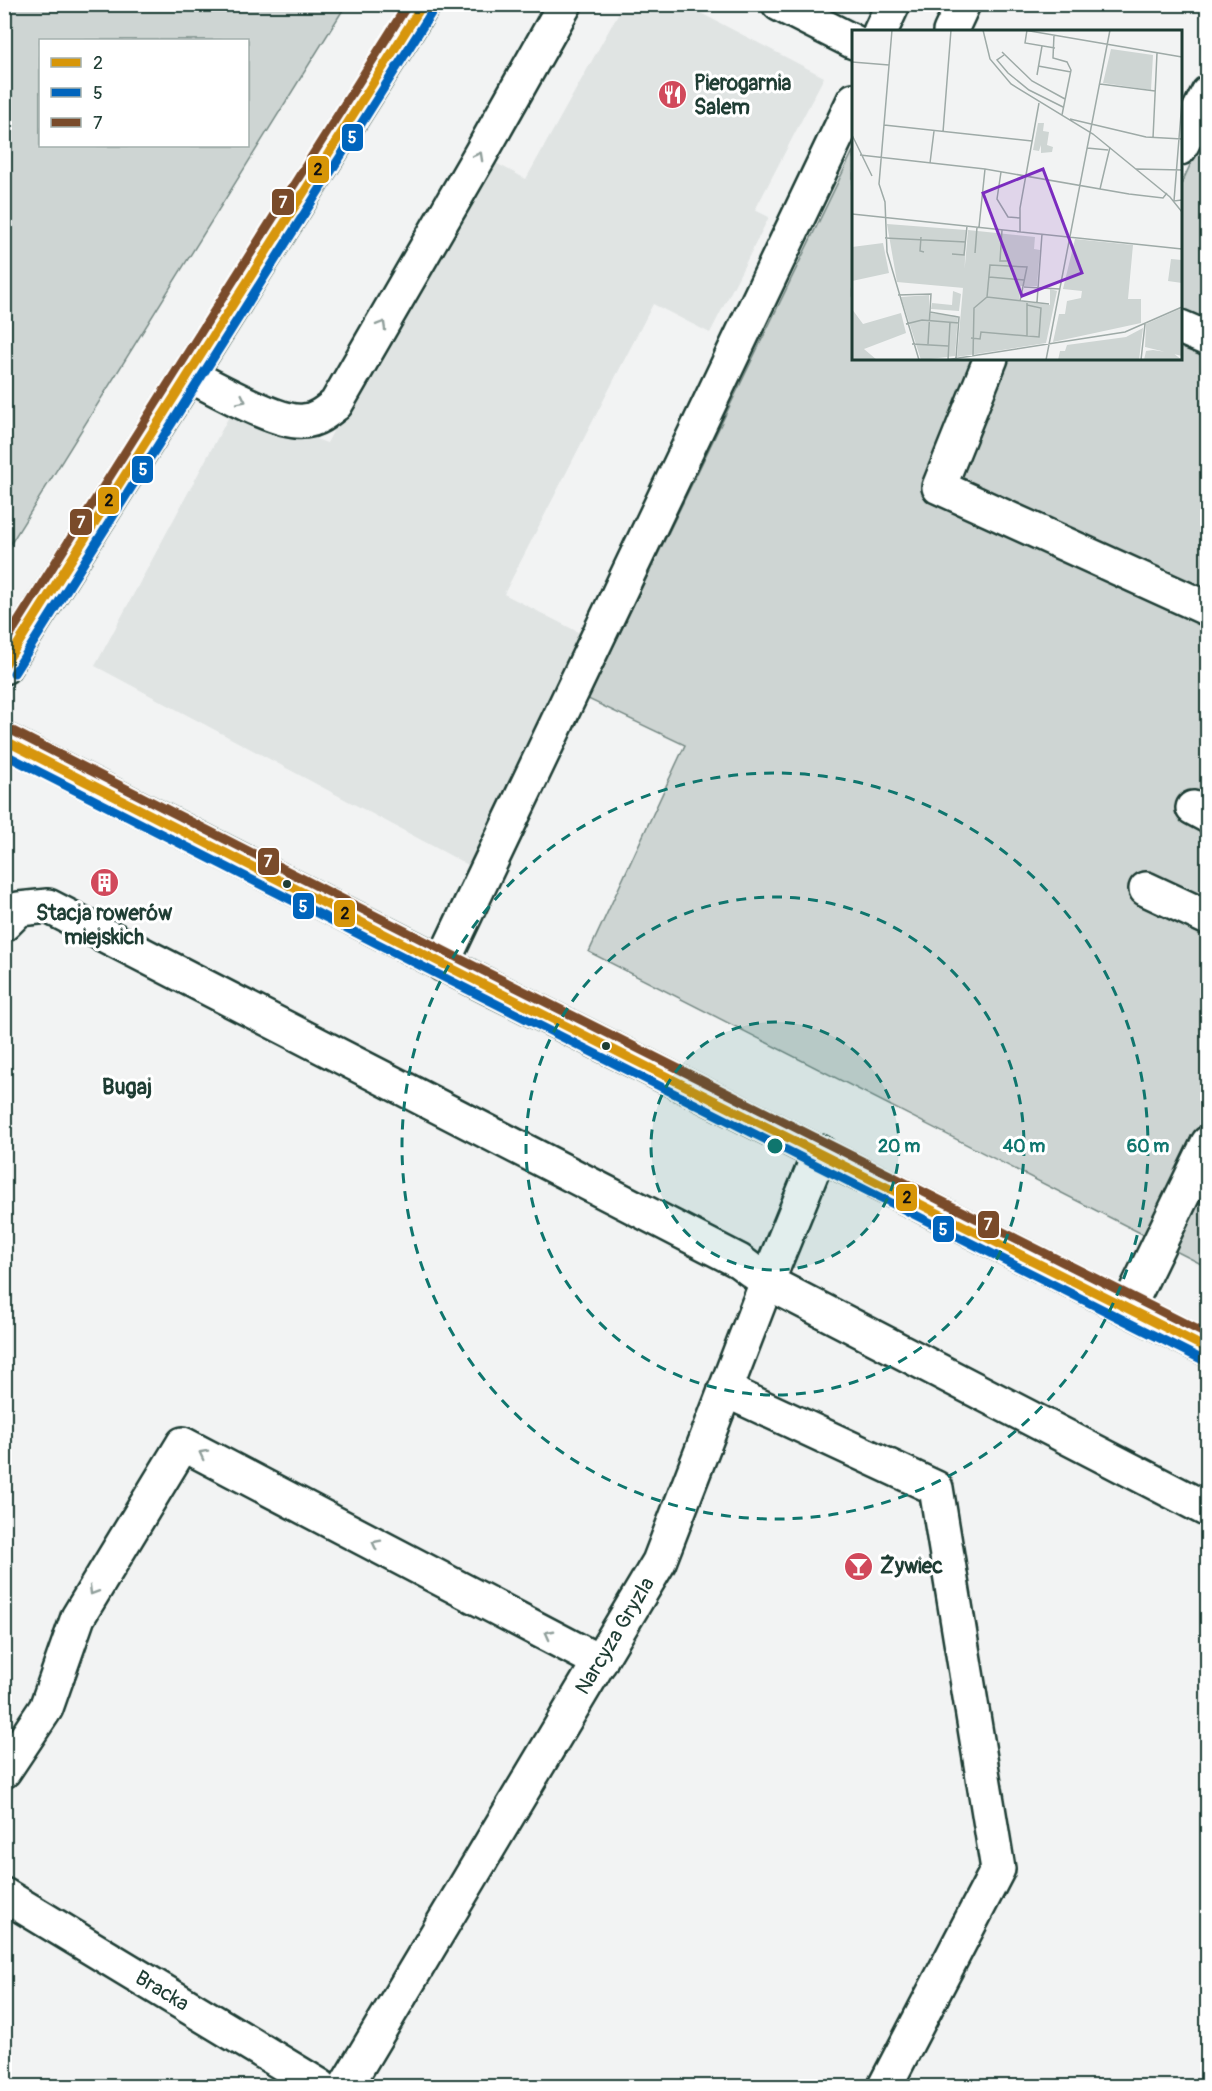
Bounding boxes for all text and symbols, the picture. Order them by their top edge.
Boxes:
inset map [852,30,1182,360]
legend [39,39,249,147]
text: 2 [93,52,103,75]
place label: Pierogarnia Salem [694,70,791,121]
restaurant icon: Pierogarnia Salem [657,79,689,111]
text: 5 [93,82,103,105]
text: 7 [93,112,103,135]
line badge: 5 [341,123,364,152]
text: 5 [348,128,357,148]
one-way arrow [472,152,483,162]
line badge: 2 [307,155,330,184]
text: 2 [314,160,323,180]
line badge: 7 [271,188,295,216]
text: 7 [279,193,288,213]
one-way arrow [374,321,386,331]
one-way arrow [235,393,246,405]
line badge: 5 [131,455,154,484]
text: 5 [139,460,148,480]
line badge: 2 [97,486,120,515]
text: 2 [105,491,114,511]
line badge: 7 [69,508,93,536]
text: 7 [77,513,86,533]
line badge: 7 [257,847,280,876]
text: 7 [264,852,273,872]
building icon: Stacja rowerów miejskich [88,866,120,898]
unlabelled marker [281,878,293,890]
line badge: 5 [292,892,315,920]
text: 5 [299,897,308,917]
line badge: 2 [333,899,356,928]
place label: Stacja rowerów miejskich [36,900,173,951]
text: 2 [341,904,350,924]
unlabelled marker [600,1040,612,1052]
district label: Bugaj [102,1073,152,1101]
text: 20 m [878,1135,920,1158]
text: 40 m [1003,1135,1045,1158]
text: 60 m [1127,1135,1169,1158]
centre of rings [765,1136,785,1156]
line badge: 2 [895,1183,918,1212]
text: 2 [903,1188,912,1208]
line badge: 7 [977,1210,1000,1239]
line badge: 5 [932,1215,955,1243]
text: 7 [984,1215,993,1235]
text: 5 [939,1220,948,1240]
one-way arrow [198,1450,209,1461]
one-way arrow [371,1540,382,1551]
bar icon: Żywiec [843,1550,875,1582]
place label: Żywiec [880,1553,943,1580]
street label: Narcyza Gryzla [569,1572,661,1700]
one-way arrow [89,1585,101,1595]
one-way arrow [544,1630,555,1641]
street label: Bracka [130,1964,194,2018]

